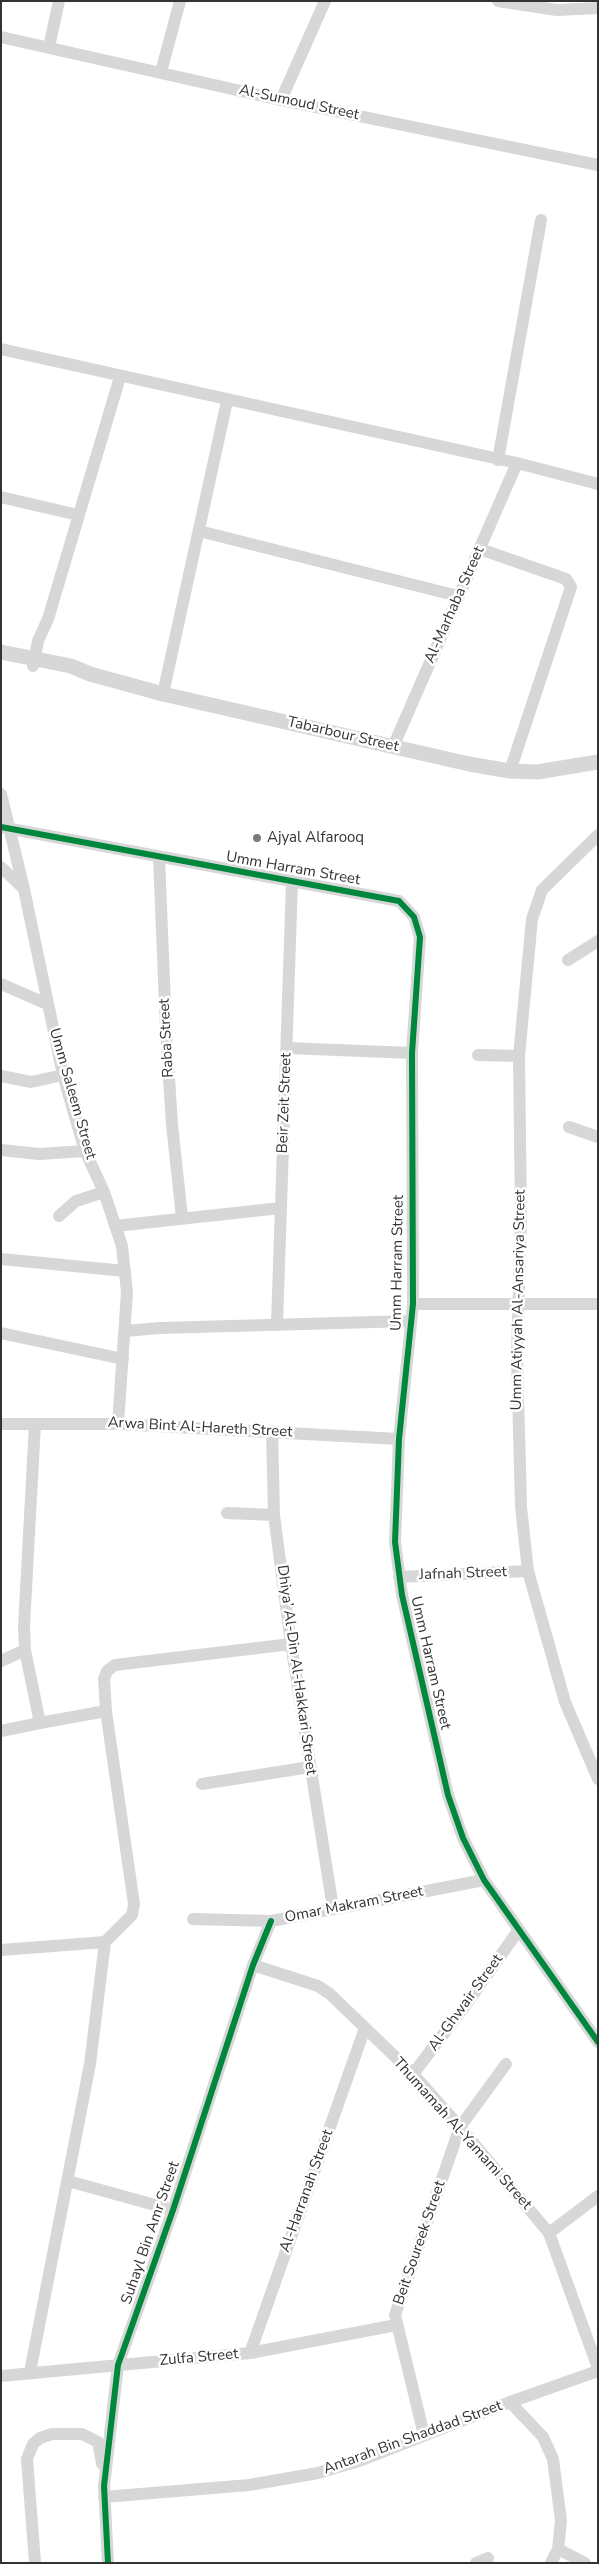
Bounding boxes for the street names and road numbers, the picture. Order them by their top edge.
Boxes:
street label: Al-Sumoud Street [237,82,361,124]
street label: Al-Marhaba Street [421,544,489,666]
street label: Tabarbour Street [286,713,400,757]
street label: Umm Harram Street [224,848,362,890]
street label: Raba Street [156,998,178,1078]
street label: Umm Saleem Street [45,1026,99,1162]
street label: Beir Zeit Street [274,1052,296,1154]
street label: Umm Atiyyah Al-Ansariya Street [508,1189,530,1411]
street label: Umm Harram Street [388,1195,408,1331]
street label: Arwa Bint Al-Hareth Street [107,1414,293,1442]
street label: Jafnah Street [419,1563,507,1585]
street label: Dhiya’ Al-Din Al-Hakkari Street [272,1564,320,1776]
street label: Umm Harram Street [406,1595,454,1731]
street label: Omar Makram Street [283,1883,425,1927]
street label: Al-Ghwair Street [425,1951,507,2055]
street label: Thumamah Al-Yamami Street [389,2054,535,2214]
street label: Al-Harranah Street [276,2127,338,2255]
street label: Suhayl Bin Amr Street [118,2159,184,2307]
street label: Beit Soureek Street [390,2179,450,2307]
street label: Zulfa Street [159,2346,239,2370]
street label: Antarah Bin Shaddad Street [321,2397,505,2479]

